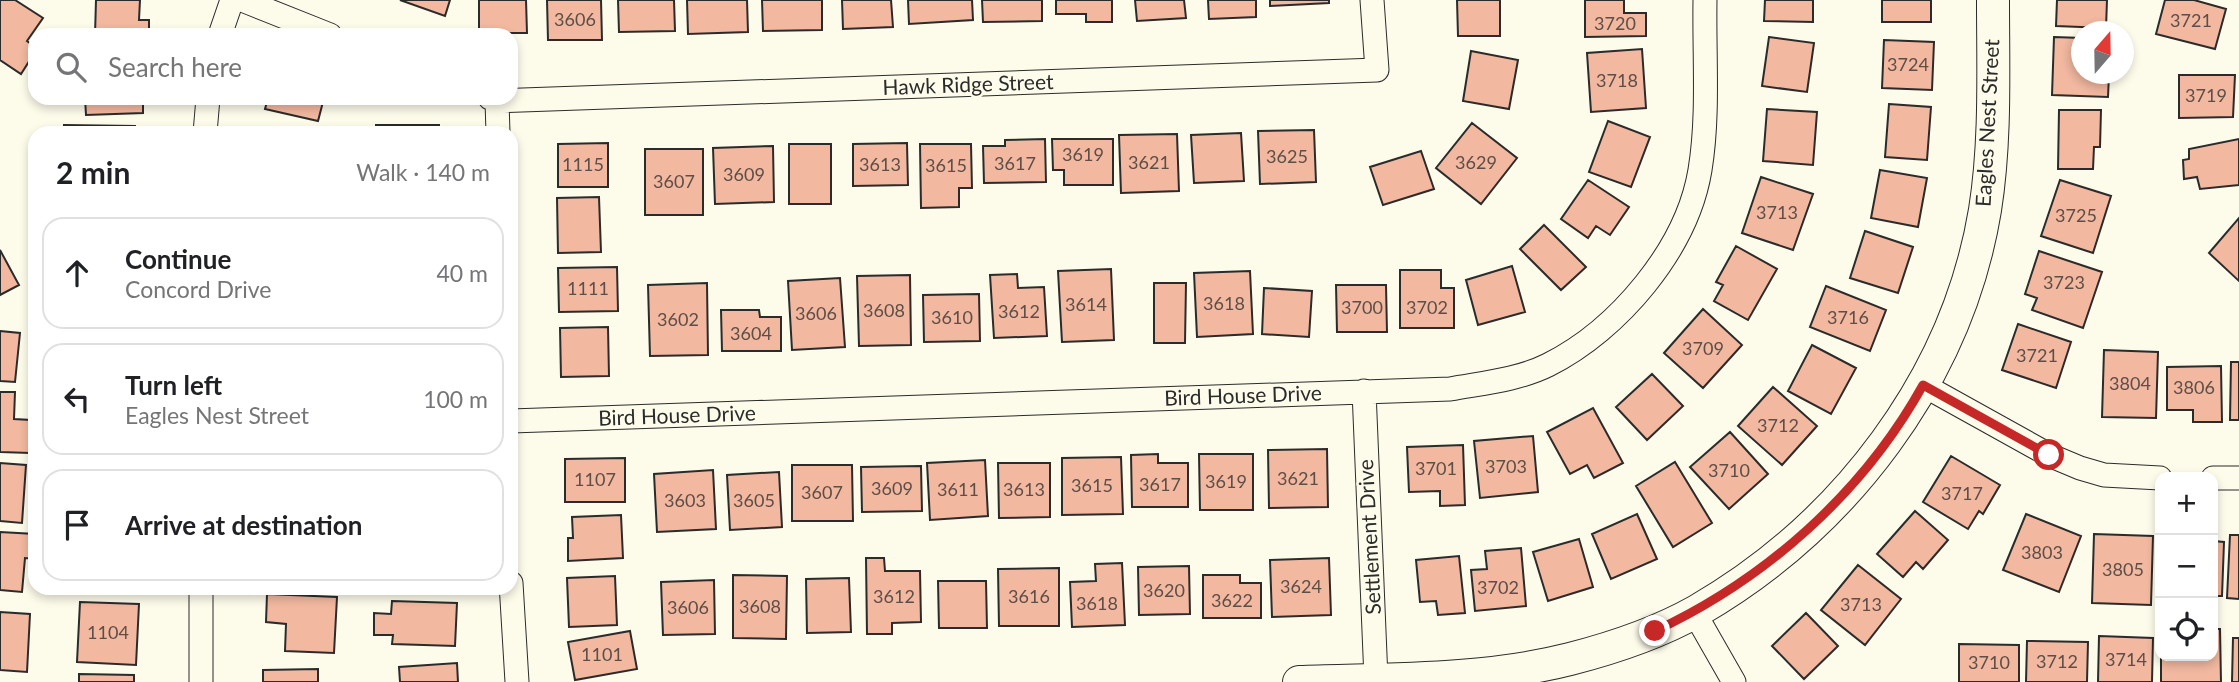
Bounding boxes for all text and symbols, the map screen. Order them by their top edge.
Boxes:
house number: 3606 [554,8,596,30]
house number: 3721 [2170,9,2212,31]
house number: 3720 [1594,12,1636,34]
north arrow [2071,21,2134,84]
search box [28,28,518,105]
street label: Eagles Nest Street [1970,38,2003,207]
icon: search [52,48,90,86]
text: Search here [108,51,242,83]
house number: 3724 [1887,53,1929,75]
street label: Hawk Ridge Street [882,68,1054,99]
house number: 3718 [1596,69,1638,91]
house number: 3719 [2185,84,2227,106]
house number: 3619 [1062,143,1104,165]
house number: 3625 [1266,145,1308,167]
house number: 3621 [1128,151,1170,173]
house number: 3629 [1455,151,1497,173]
house number: 3617 [994,152,1036,174]
house number: 1115 [562,153,604,175]
house number: 3613 [859,153,901,175]
text: 2 min [56,154,130,190]
house number: 3615 [925,154,967,176]
text: Walk · 140 m [356,158,490,186]
house number: 3609 [723,163,765,185]
house number: 3607 [653,170,695,192]
house number: 3713 [1756,201,1798,223]
house number: 3725 [2055,204,2097,226]
text: Continue [125,243,231,275]
icon: ahead [58,254,96,292]
text: 40 m [437,259,488,287]
house number: 3723 [2043,271,2085,293]
text: Concord Drive [125,275,271,303]
house number: 1111 [567,277,609,299]
house number: 3618 [1203,292,1245,314]
house number: 3614 [1065,293,1107,315]
house number: 3700 [1341,296,1383,318]
house number: 3702 [1406,296,1448,318]
house number: 3608 [863,299,905,321]
house number: 3612 [998,300,1040,322]
house number: 3606 [795,302,837,324]
house number: 3610 [931,306,973,328]
house number: 3716 [1827,306,1869,328]
house number: 3602 [657,308,699,330]
house number: 3604 [730,322,772,344]
house number: 3709 [1682,337,1724,359]
house number: 3721 [2016,344,2058,366]
text: Turn left [125,369,222,401]
house number: 3804 [2109,372,2151,394]
house number: 3806 [2173,376,2215,398]
street label: Bird House Drive [1164,379,1322,410]
icon: left [58,380,96,418]
text: 100 m [423,385,488,413]
street label: Bird House Drive [598,399,756,430]
text: Eagles Nest Street [125,401,309,429]
house number: 3712 [1757,414,1799,436]
route start [2033,439,2064,470]
house number: 3703 [1485,455,1527,477]
house number: 3701 [1415,457,1457,479]
street label: Settlement Drive [1352,459,1385,615]
house number: 3710 [1708,459,1750,481]
house number: 3621 [1277,467,1319,489]
house number: 1107 [574,468,616,490]
house number: 3619 [1205,470,1247,492]
map controls [2155,472,2218,661]
button: + [2155,472,2218,535]
house number: 3617 [1139,473,1181,495]
house number: 3615 [1071,474,1113,496]
house number: 3609 [871,477,913,499]
house number: 3611 [937,478,979,500]
house number: 3613 [1003,478,1045,500]
house number: 3607 [801,481,843,503]
house number: 3717 [1941,482,1983,504]
house number: 3603 [664,489,706,511]
house number: 3605 [733,489,775,511]
icon: arrive [58,506,96,544]
text: Arrive at destination [125,509,362,541]
button: − [2155,535,2218,598]
house number: 3803 [2021,541,2063,563]
house number: 3805 [2102,558,2144,580]
house number: 3624 [1280,575,1322,597]
house number: 3702 [1477,576,1519,598]
house number: 3620 [1143,579,1185,601]
house number: 3612 [873,585,915,607]
house number: 3616 [1008,585,1050,607]
house number: 3622 [1211,589,1253,611]
house number: 3618 [1076,592,1118,614]
house number: 3713 [1840,593,1882,615]
house number: 3608 [739,595,781,617]
house number: 3606 [667,596,709,618]
button: locate [2155,598,2218,661]
route end [1639,615,1670,646]
house number: 1104 [87,621,129,643]
house number: 1101 [581,643,623,665]
house number: 3714 [2105,648,2147,670]
house number: 3712 [2036,650,2078,672]
house number: 3710 [1968,651,2010,673]

